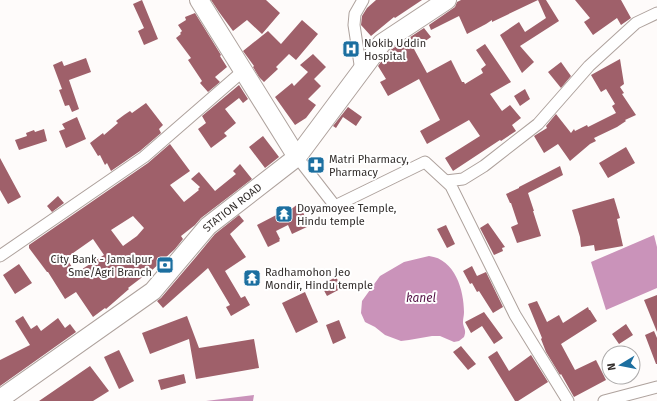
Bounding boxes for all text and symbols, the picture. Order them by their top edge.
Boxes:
place label: Nokib Uddin Hospital [364,37,426,63]
hospital icon: Nokib Uddin Hospital [341,39,361,59]
place label: Matri Pharmacy, Pharmacy [329,153,409,179]
pharmacy icon: Matri Pharmacy, Pharmacy [306,155,326,175]
street label: STATION ROAD [200,180,264,234]
place label: Doyamoyee Temple, Hindu temple [297,202,397,228]
temple icon: Doyamoyee Temple, Hindu temple [274,204,294,224]
place label: City Bank - Jamalpur Sme/Agri Branch [50,253,153,279]
bank icon: City Bank - Jamalpur Sme/Agri Branch [155,255,175,275]
place label: Radhamohon Jeo Mondir, Hindu temple [265,266,373,292]
temple icon: Radhamohon Jeo Mondir, Hindu temple [242,268,262,288]
water label: kanel [406,291,436,305]
north arrow [601,345,641,385]
text: N [605,362,619,371]

